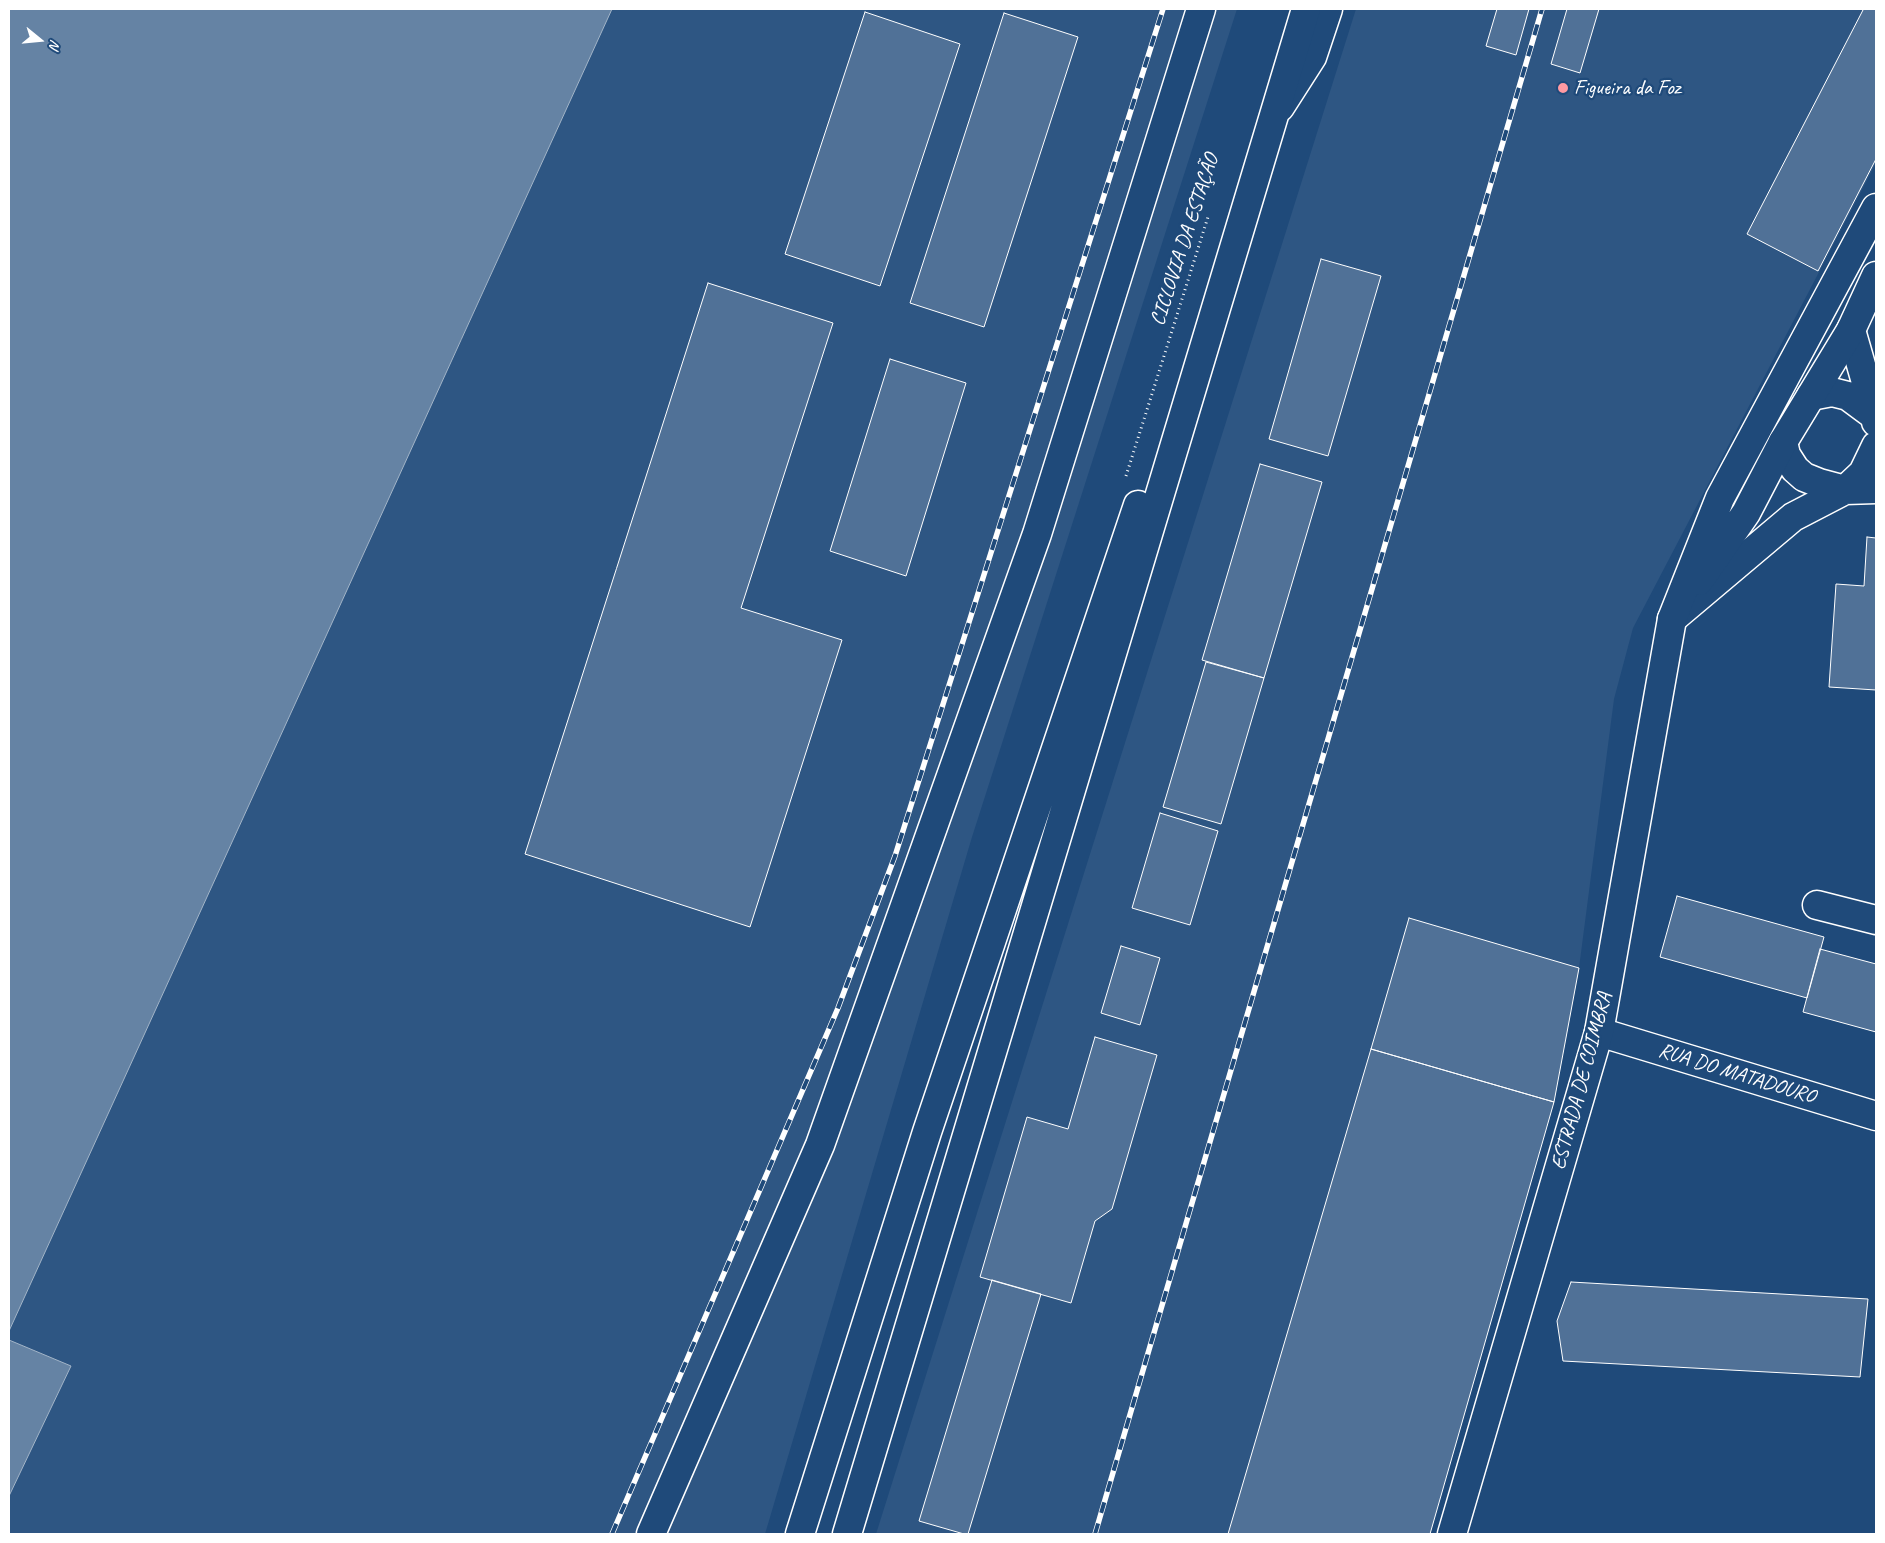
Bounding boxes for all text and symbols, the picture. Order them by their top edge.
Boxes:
north arrow [15,15,65,65]
text: N [45,38,64,51]
place label: Figueira da Foz [1574,75,1680,101]
marker: Figueira da Foz [1556,81,1570,95]
street label: CICLOVIA DA ESTAÇÃO [1145,151,1225,329]
street label: ESTRADA DE COIMBRA [1546,990,1618,1172]
street label: RUA DO MATADOURO [1655,1038,1819,1110]

